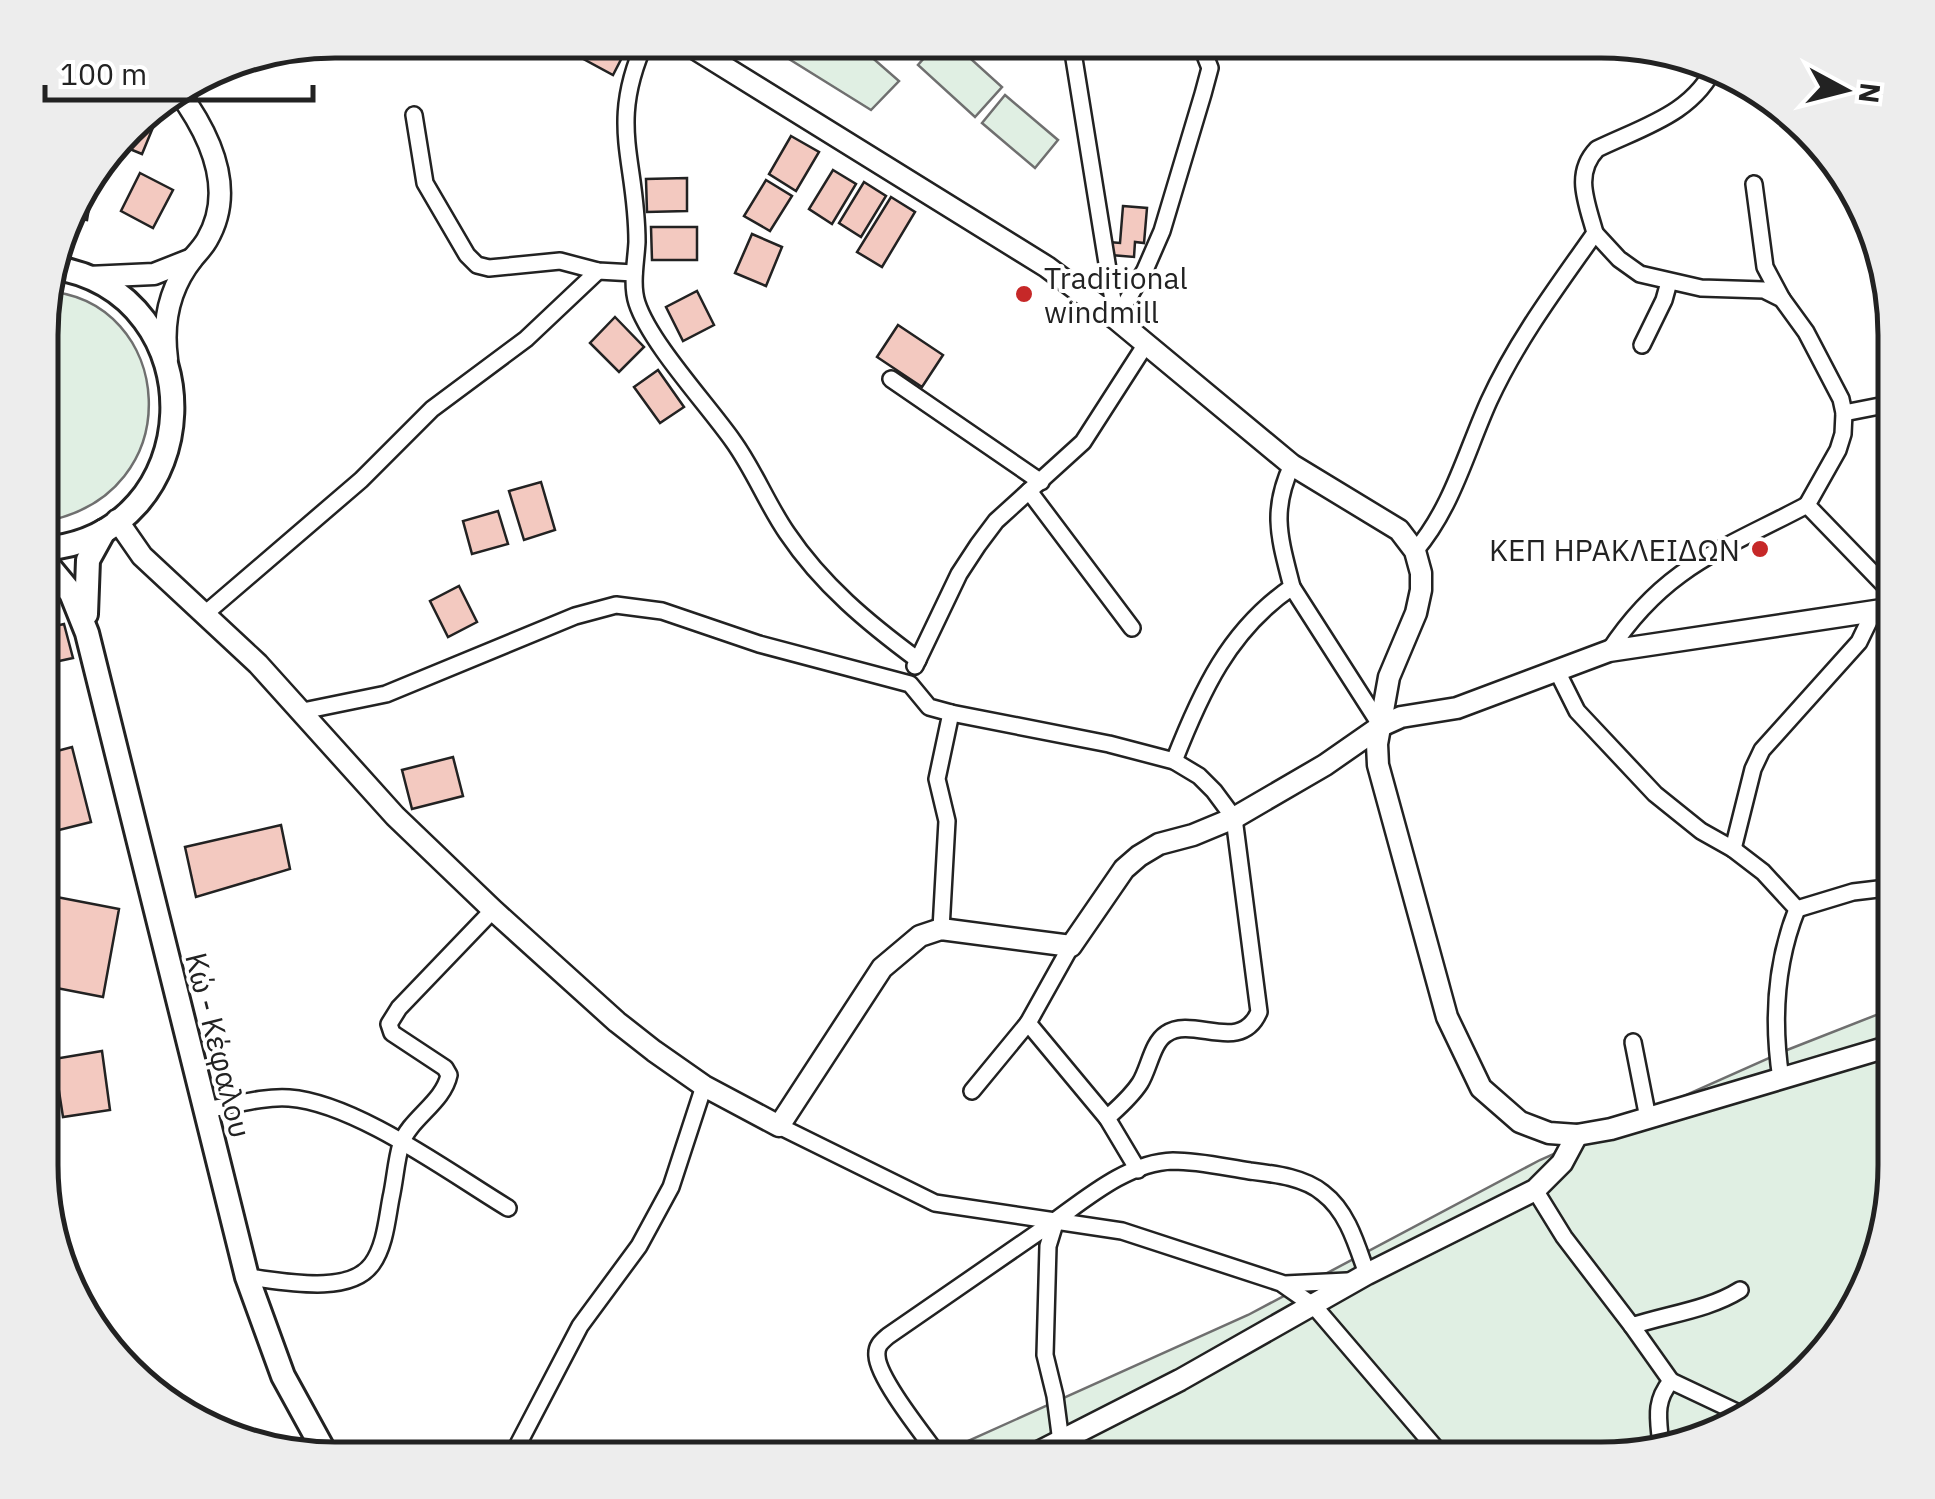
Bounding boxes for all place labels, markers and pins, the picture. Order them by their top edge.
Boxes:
place label: Traditional windmill [1044,258,1188,331]
marker: Traditional windmill [1013,283,1035,305]
place label: ΚΕΠ ΗΡΑΚΛΕΙΔΩΝ [1489,530,1740,569]
marker: ΚΕΠ ΗΡΑΚΛΕΙΔΩΝ [1749,538,1771,560]

